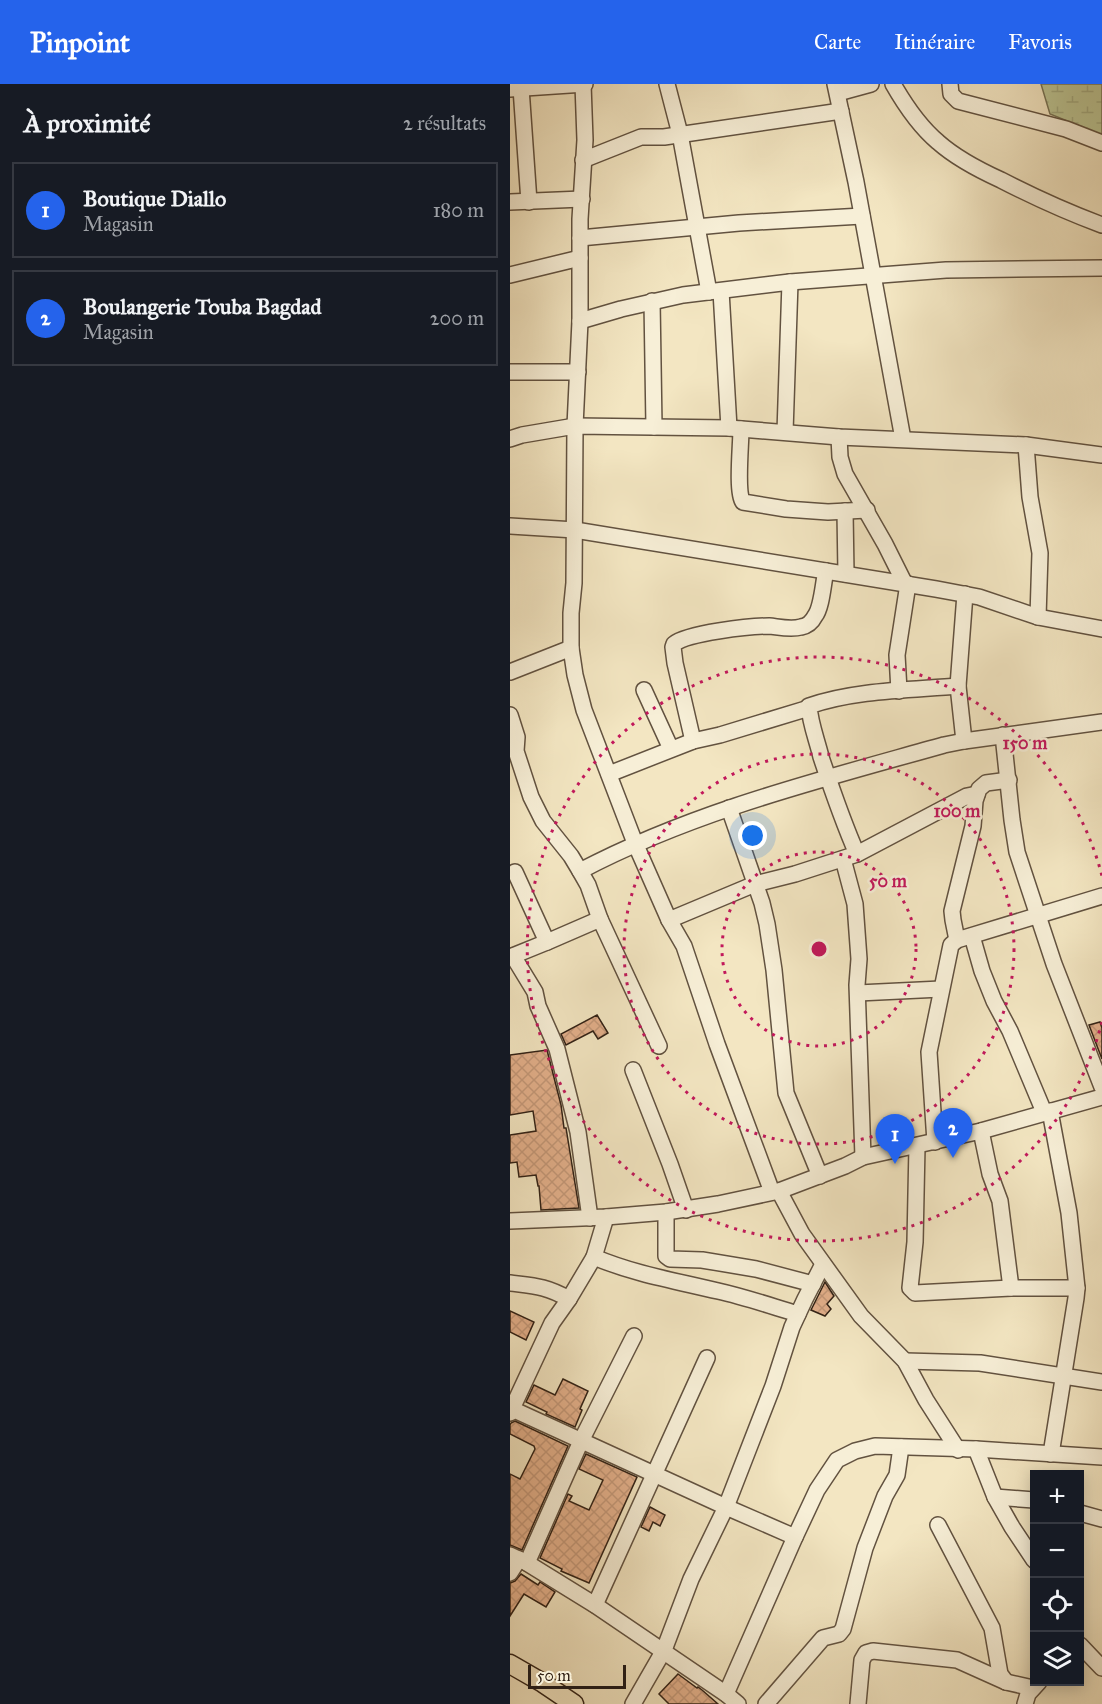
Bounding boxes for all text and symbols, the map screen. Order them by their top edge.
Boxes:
text: Pinpoint [30,25,130,60]
text: Carte [814,29,861,55]
text: Itinéraire [894,29,975,55]
text: Favoris [1008,29,1072,55]
text: À proximité [24,107,150,139]
text: 2 résultats [403,111,486,135]
text: Boutique Diallo [83,185,226,212]
text: 1 [42,198,49,222]
text: 180 m [433,198,484,222]
text: Magasin [83,212,153,236]
text: Boulangerie Touba Bagdad [83,293,322,320]
text: 2 [41,306,50,330]
text: 200 m [430,306,484,330]
text: Magasin [83,320,153,344]
text: 150 m [1003,732,1048,754]
text: 100 m [934,800,981,822]
your location [738,821,767,850]
text: 50 m [869,870,908,892]
centre of rings [809,939,829,959]
pin: 2 [934,1108,972,1158]
pin: 1 [876,1114,914,1164]
map controls [1030,1470,1084,1686]
button: + [1030,1470,1084,1524]
button: − [1030,1524,1084,1578]
button: locate [1030,1578,1084,1632]
button: layers [1030,1632,1084,1686]
scale bar [528,1662,626,1690]
text: 50 m [537,1666,571,1685]

